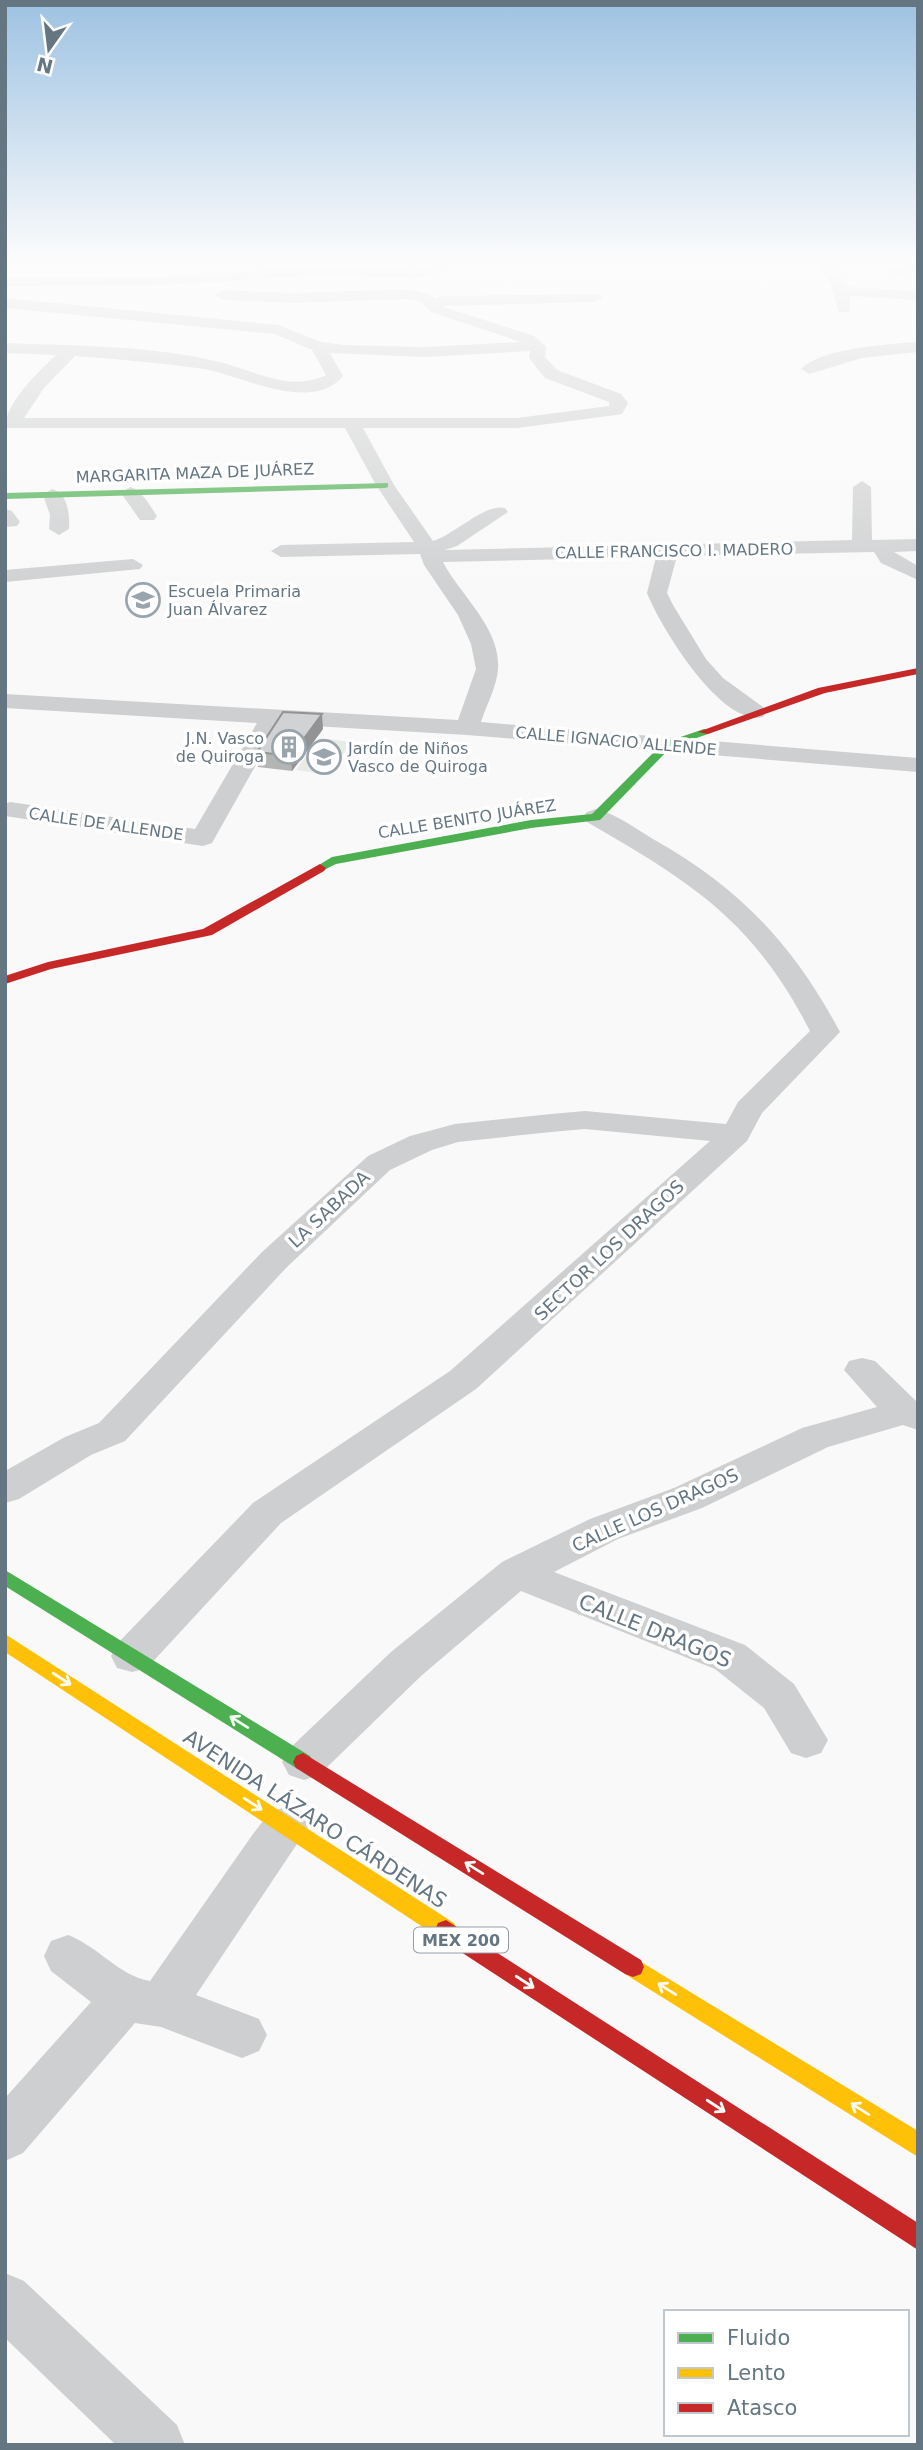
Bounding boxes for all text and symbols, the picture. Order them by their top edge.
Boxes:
north arrow [14,14,84,84]
text: N [35,53,55,78]
street label: MARGARITA MAZA DE JUÁREZ [76,459,315,487]
street label: CALLE FRANCISCO I. MADERO [555,539,793,563]
school or university icon: Escuela Primaria Juan Álvarez [124,581,162,619]
place label: Escuela Primaria Juan Álvarez [167,582,301,619]
street label: CALLE IGNACIO ALLENDE [515,723,717,759]
building icon: J.N. Vasco de Quiroga [270,728,308,766]
place label: J.N. Vasco de Quiroga [176,729,264,766]
school or university icon: Jardín de Niños Vasco de Quiroga [305,738,343,776]
place label: Jardín de Niños Vasco de Quiroga [347,739,488,776]
street label: CALLE BENITO JUÁREZ [377,796,557,842]
street label: CALLE DE ALLENDE [27,804,185,844]
street label: LA SABADA [284,1166,374,1252]
street label: SECTOR LOS DRAGOS [530,1175,688,1325]
street label: CALLE LOS DRAGOS [569,1464,741,1556]
street label: CALLE DRAGOS [575,1589,735,1673]
one-way arrow [52,1673,72,1687]
one-way arrow [230,1715,250,1729]
street label: AVENIDA LÁZARO CÁRDENAS [179,1724,452,1913]
one-way arrow [242,1797,262,1811]
one-way arrow [465,1861,484,1876]
road number: MEX 200 [414,1928,508,1952]
one-way arrow [515,1975,535,1989]
one-way arrow [658,1981,677,1996]
one-way arrow [706,2099,725,2113]
one-way arrow [850,2102,870,2116]
legend [664,2310,909,2436]
text: Fluido [727,2326,790,2350]
text: Lento [727,2361,786,2385]
text: Atasco [727,2396,797,2420]

